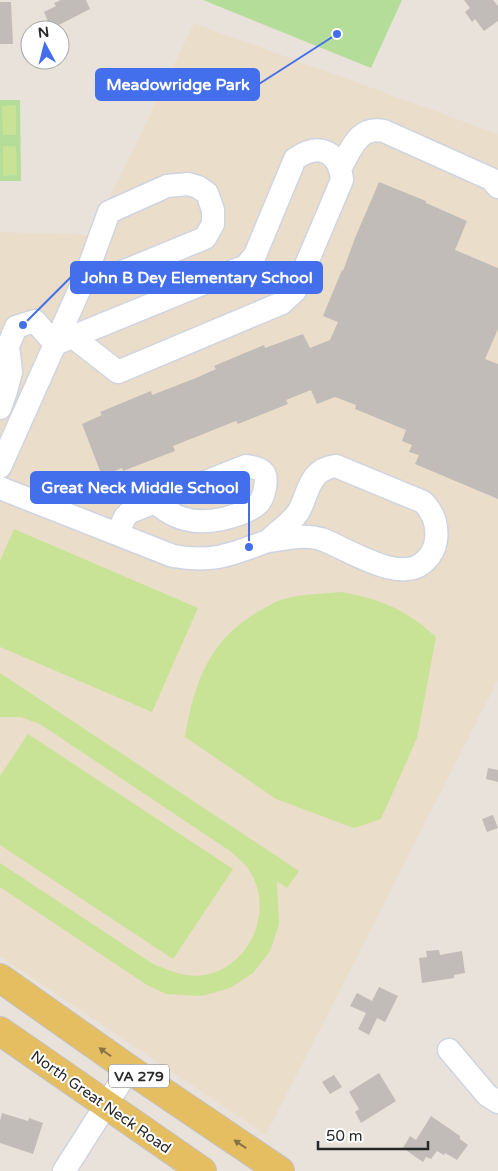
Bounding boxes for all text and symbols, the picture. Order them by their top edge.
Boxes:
north arrow [20,20,70,70]
text: N [37,23,50,42]
callout: Meadowridge Park [96,69,259,100]
text: Meadowridge Park [106,75,250,95]
callout: John B Dey Elementary School [71,262,322,293]
text: John B Dey Elementary School [80,268,313,288]
callout: Great Neck Middle School [31,472,249,503]
text: Great Neck Middle School [41,478,239,498]
street label: North Great Neck Road [28,1047,174,1157]
one-way arrow [99,1047,112,1057]
road number: VA 279 [109,1064,169,1088]
scale bar [318,1118,428,1150]
text: 50 m [326,1127,363,1145]
one-way arrow [233,1139,247,1149]

